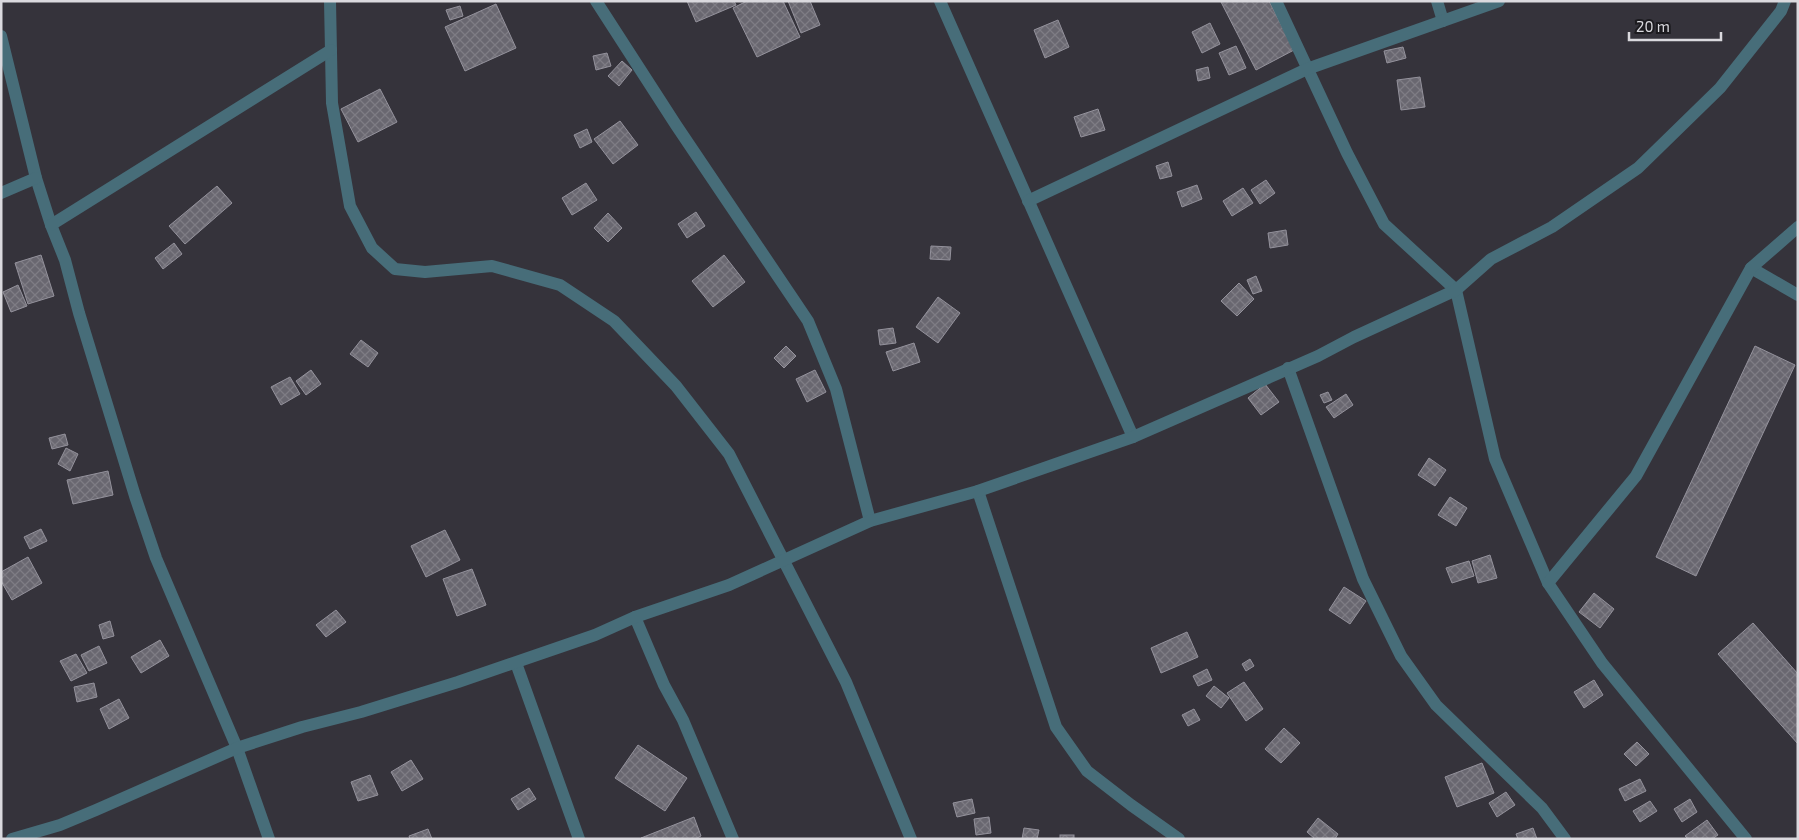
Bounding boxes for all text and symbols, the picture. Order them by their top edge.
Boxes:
scale bar [1629,10,1722,42]
text: 20 m [1636,17,1670,35]

